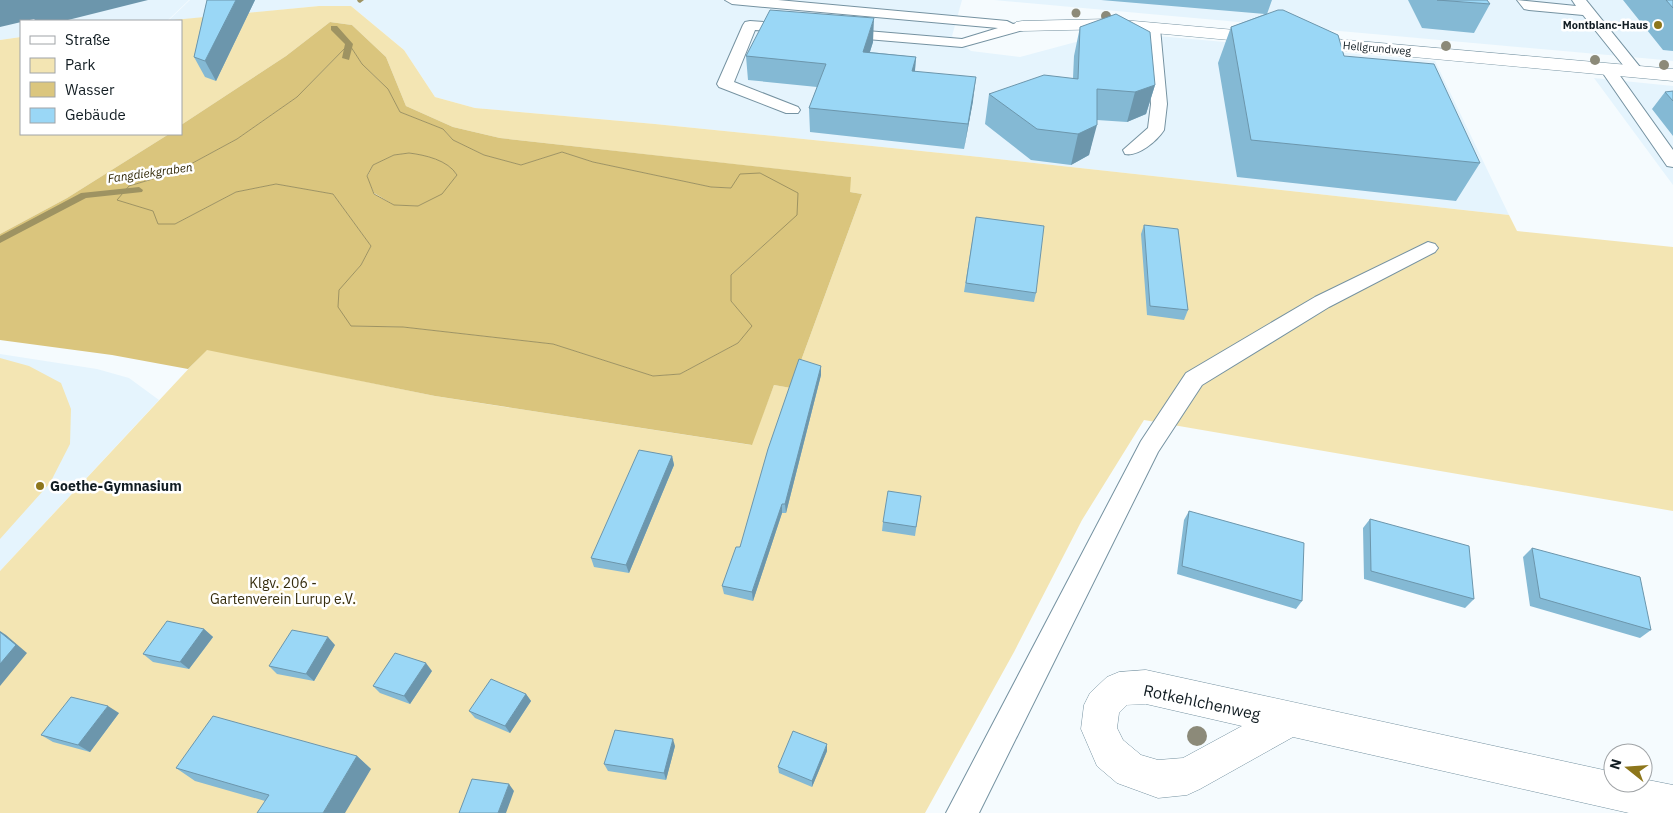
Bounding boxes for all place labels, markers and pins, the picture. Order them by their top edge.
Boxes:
place label: Montblanc-Haus [1563,18,1648,32]
marker: Montblanc-Haus [1652,19,1664,31]
place label: Goethe-Gymnasium [50,477,182,495]
marker: Goethe-Gymnasium [34,480,46,492]

